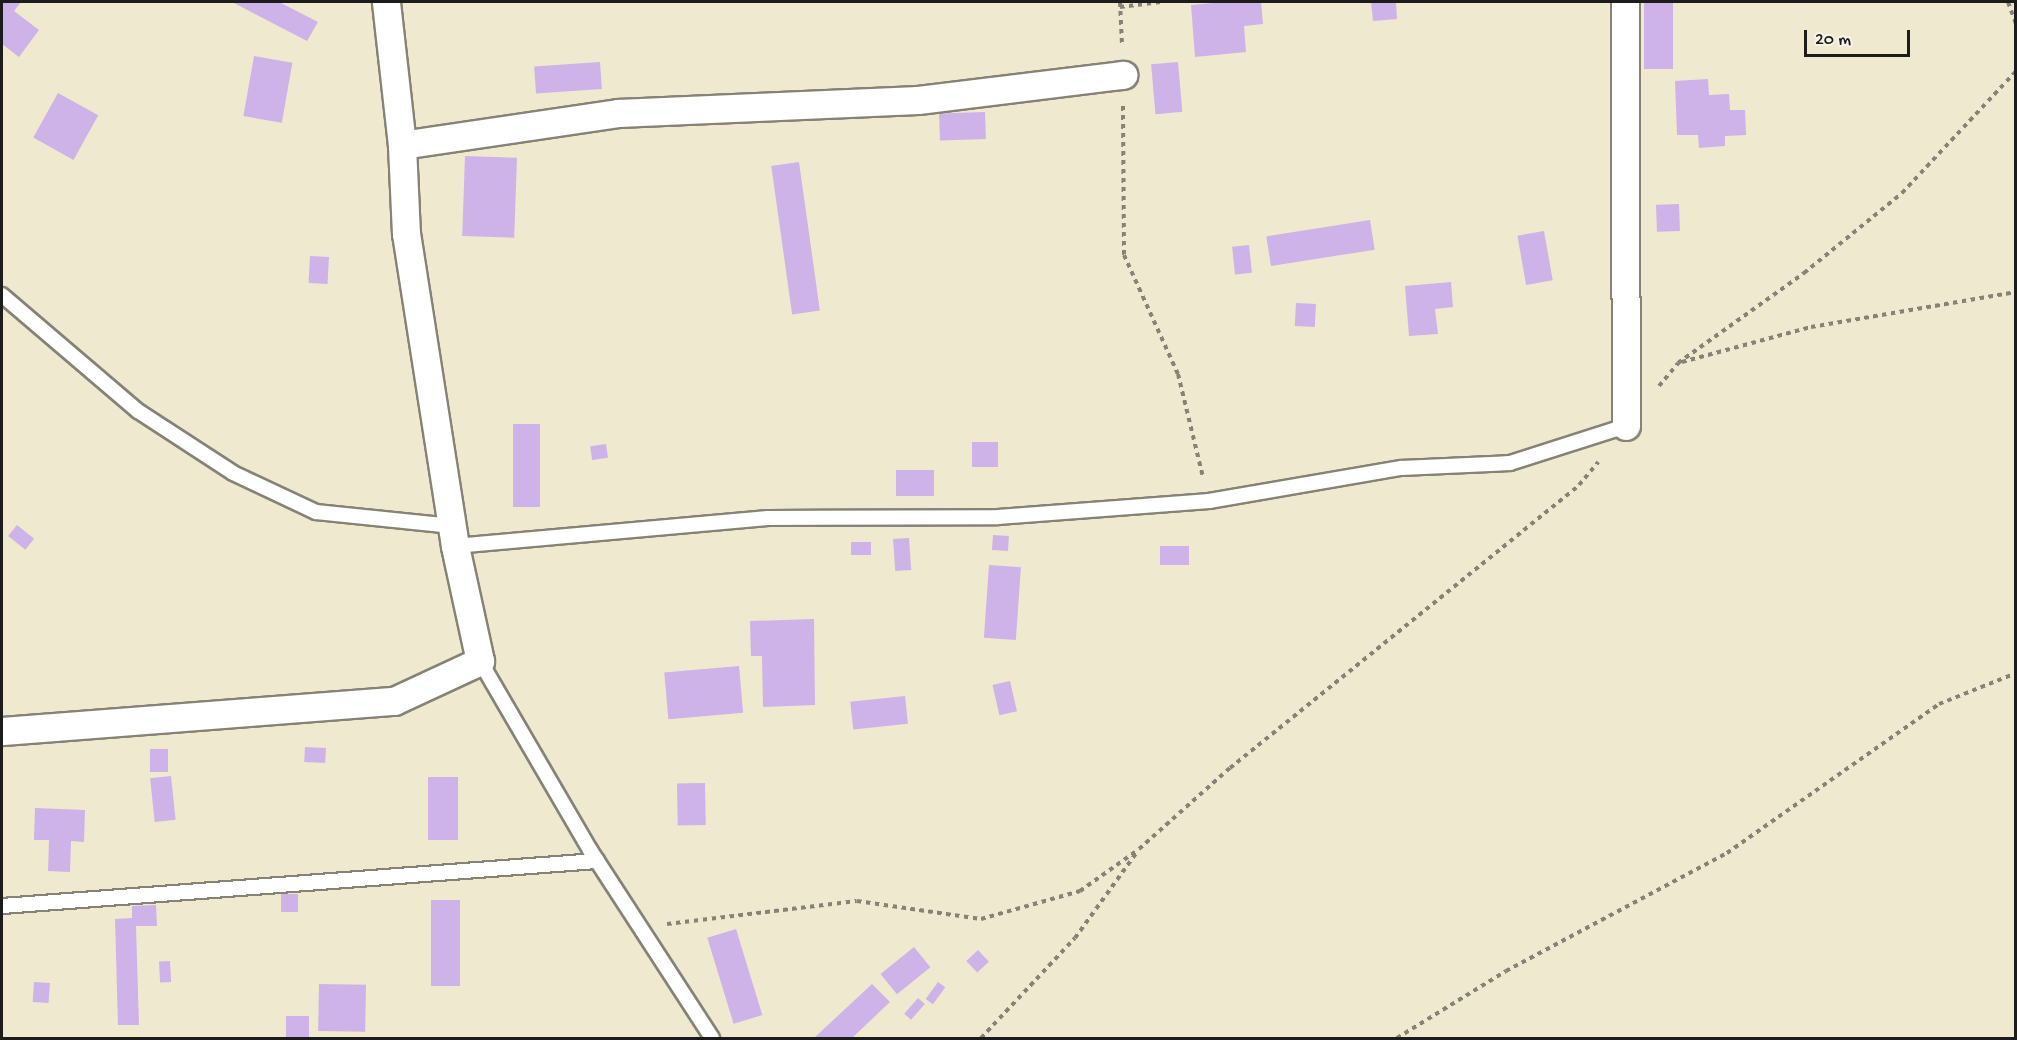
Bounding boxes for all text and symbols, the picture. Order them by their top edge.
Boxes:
scale bar [1807,18,1914,56]
text: 20 m [1815,30,1851,51]

